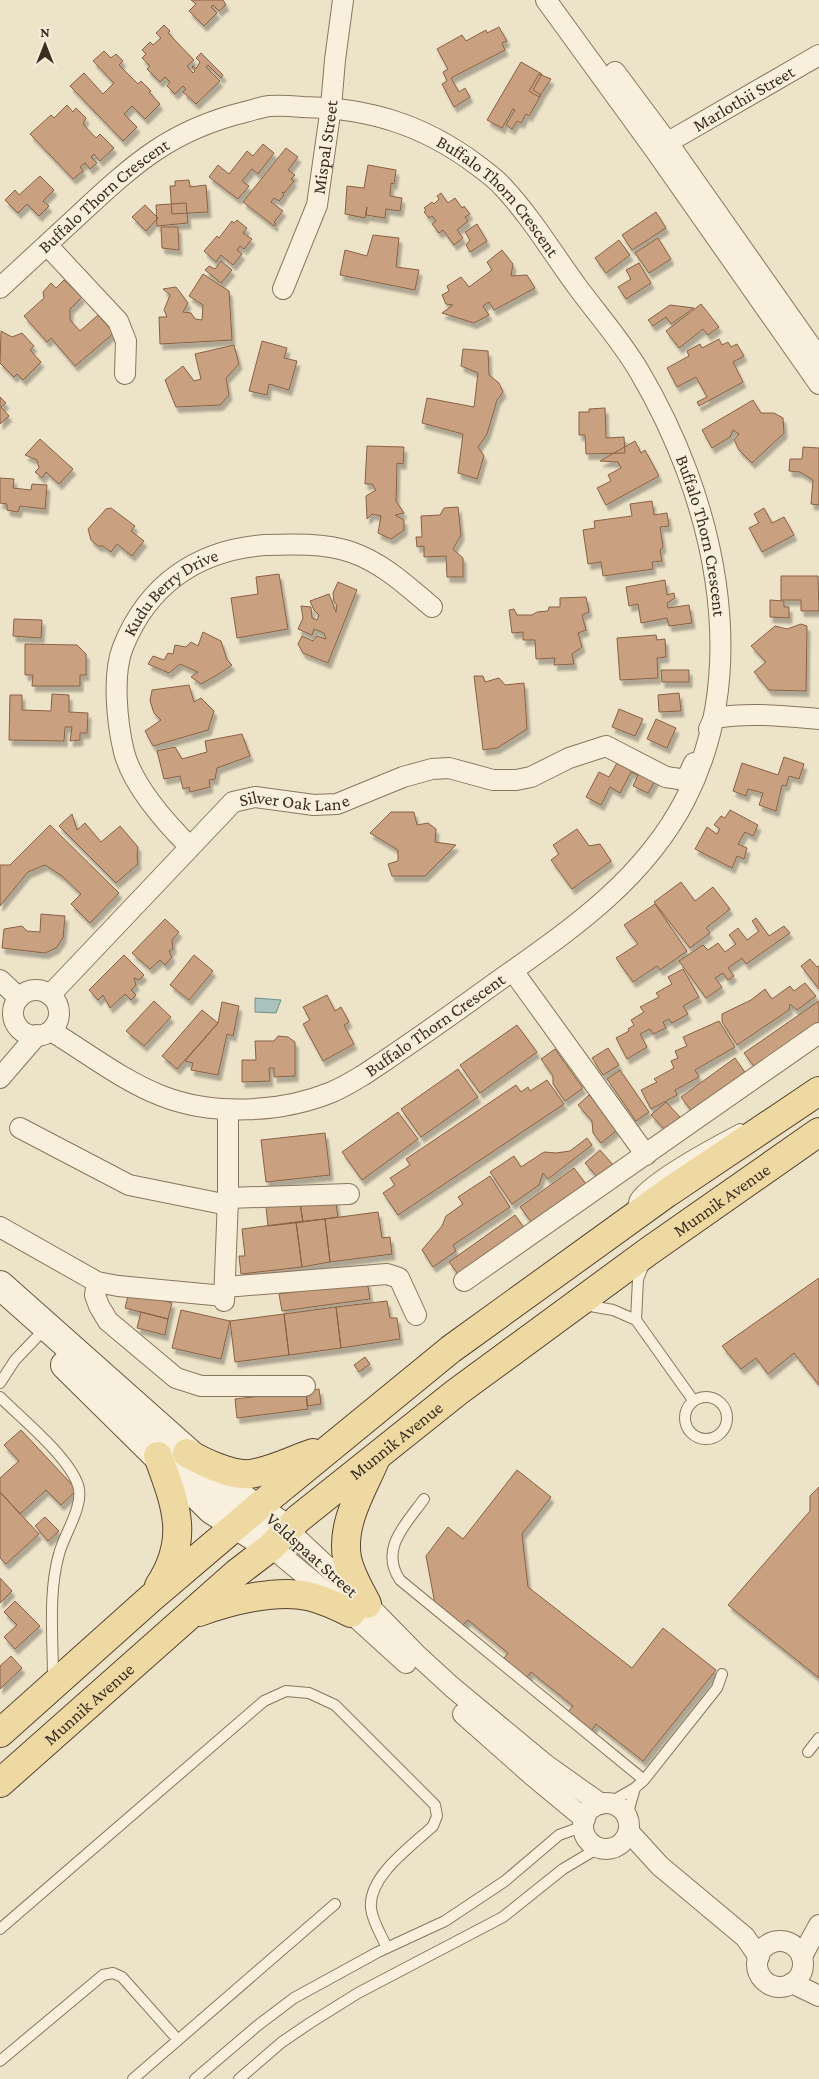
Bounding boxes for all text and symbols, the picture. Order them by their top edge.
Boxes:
north arrow [20,20,70,70]
text: N [40,24,50,40]
street label: Marlothii Street [689,61,799,136]
street label: Mispal Street [309,98,342,196]
street label: Buffalo Thorn Crescent [433,131,564,261]
street label: Buffalo Thorn Crescent [34,134,174,257]
street label: Buffalo Thorn Crescent [672,452,729,618]
street label: Kudu Berry Drive [119,545,221,639]
street label: Silver Oak Lane [237,787,352,815]
street label: Buffalo Thorn Crescent [361,969,509,1081]
street label: Munnik Avenue [670,1159,774,1241]
street label: Munnik Avenue [346,1397,447,1484]
street label: Veldspaat Street [262,1509,363,1602]
street label: Munnik Avenue [40,1659,138,1749]

